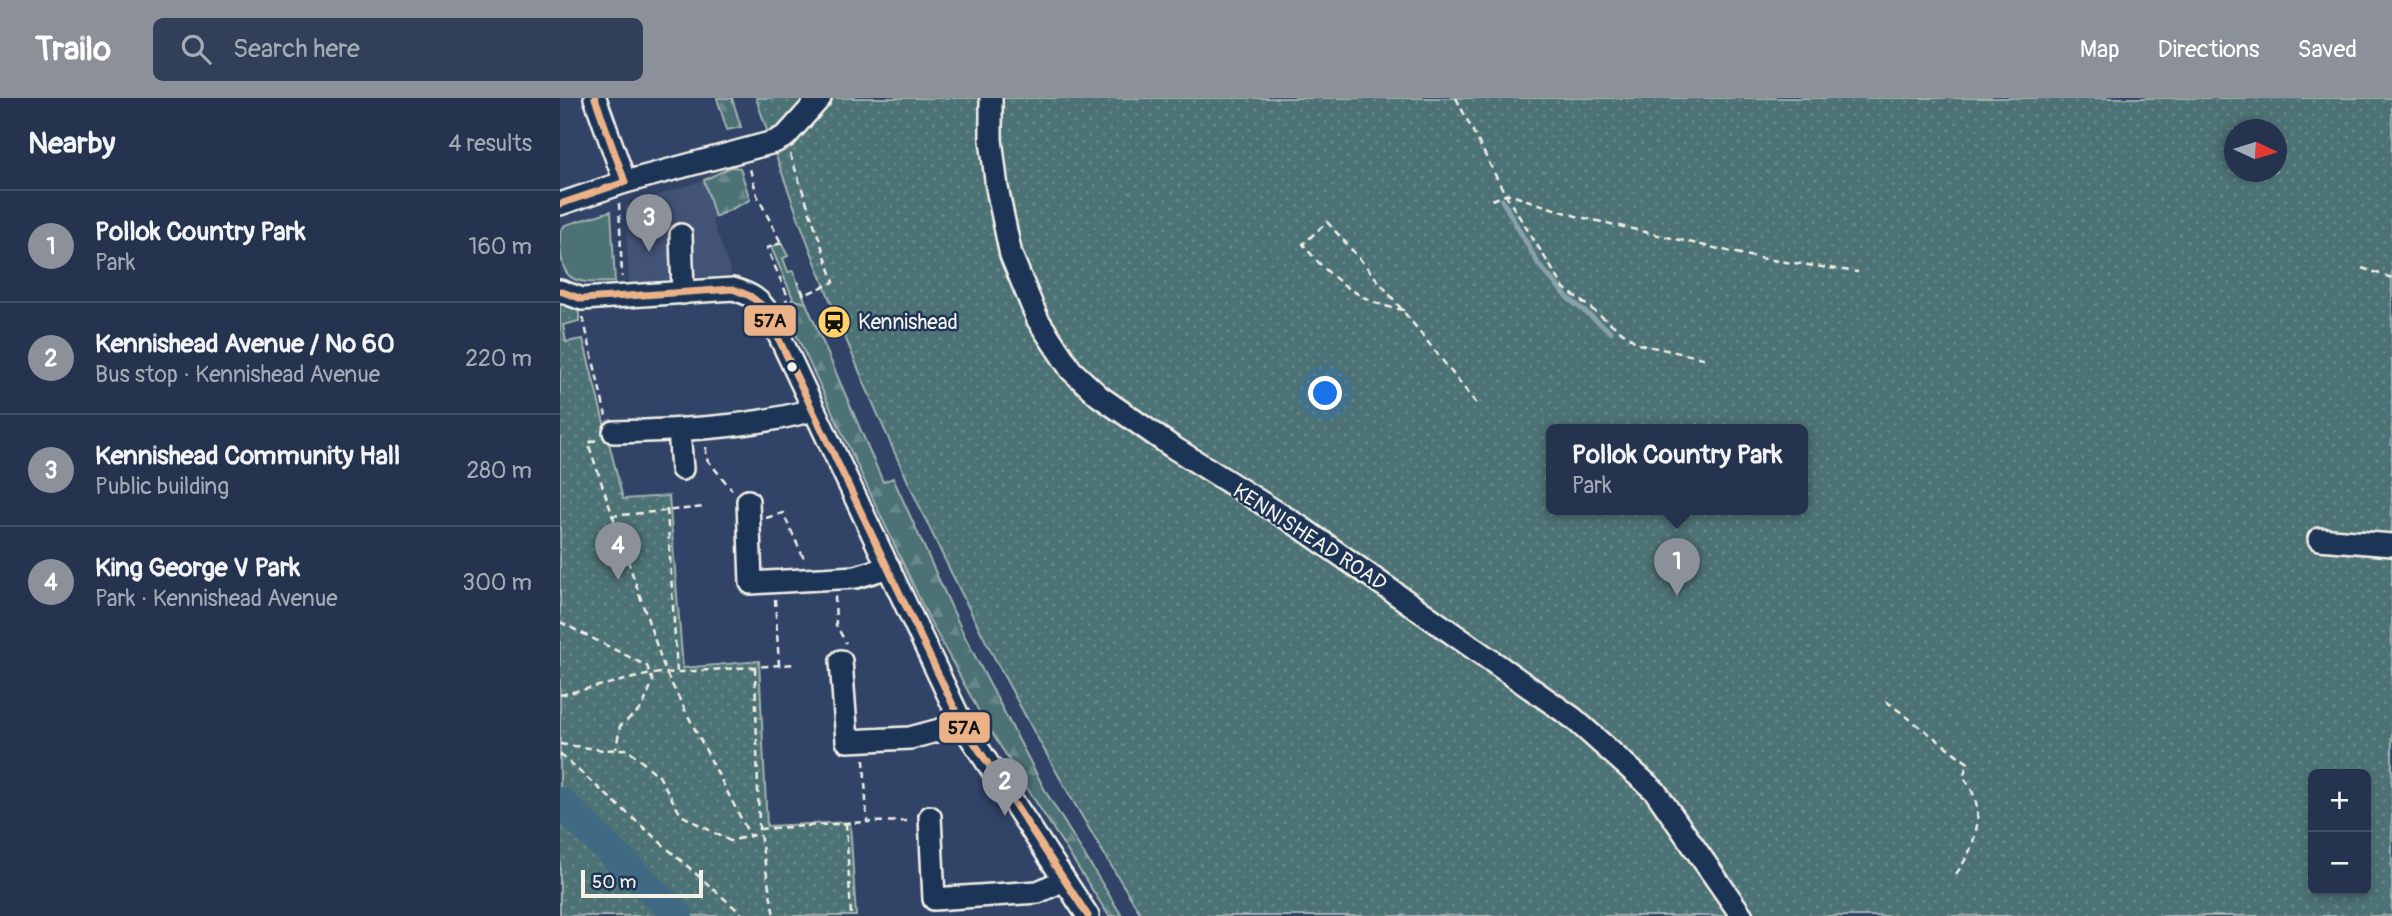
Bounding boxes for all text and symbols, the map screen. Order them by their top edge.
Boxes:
search box [153,18,643,81]
text: Trailo [35,29,111,70]
icon: search [177,30,215,68]
text: Search here [233,33,360,65]
text: Map [2080,35,2120,64]
text: Directions [2158,35,2259,64]
text: Saved [2297,35,2357,64]
north arrow [2224,119,2287,182]
text: Nearby [28,125,115,162]
text: 4 results [448,129,532,158]
pin: 3 [626,194,672,252]
text: Pollok Country Park [95,216,306,248]
text: 1 [47,232,56,261]
text: 160 m [468,232,532,261]
text: Park [95,248,135,277]
station icon: Kennishead [815,303,853,341]
line badge: 57A [743,304,797,337]
text: 57A [754,309,787,333]
place label: Kennishead [858,309,958,336]
text: Kennishead Avenue / No 60 [95,328,395,360]
text: 2 [45,344,57,373]
text: 220 m [465,344,532,373]
text: Bus stop · Kennishead Avenue [95,360,380,389]
unlabelled marker [785,360,799,374]
your location [1308,376,1342,410]
popup [1546,424,1808,515]
text: Pollok Country Park [1572,439,1782,471]
text: Kennishead Community Hall [95,440,400,472]
text: 3 [45,456,57,485]
text: 280 m [466,456,532,485]
text: Park [1572,471,1612,500]
text: Public building [95,472,229,501]
street label: KENNISHEAD ROAD [1228,478,1392,597]
pin: 4 [595,522,641,580]
pin: 1 [1654,538,1700,596]
text: King George V Park [95,552,300,584]
text: 4 [44,568,58,597]
text: 300 m [462,568,532,597]
text: Park · Kennishead Avenue [95,584,338,613]
line badge: 57A [938,711,991,744]
text: 57A [948,716,981,740]
pin: 2 [982,758,1028,816]
map controls [2308,769,2371,895]
button: + [2308,769,2371,832]
button: − [2308,832,2371,895]
scale bar [581,867,704,899]
text: 50 m [592,870,636,894]

